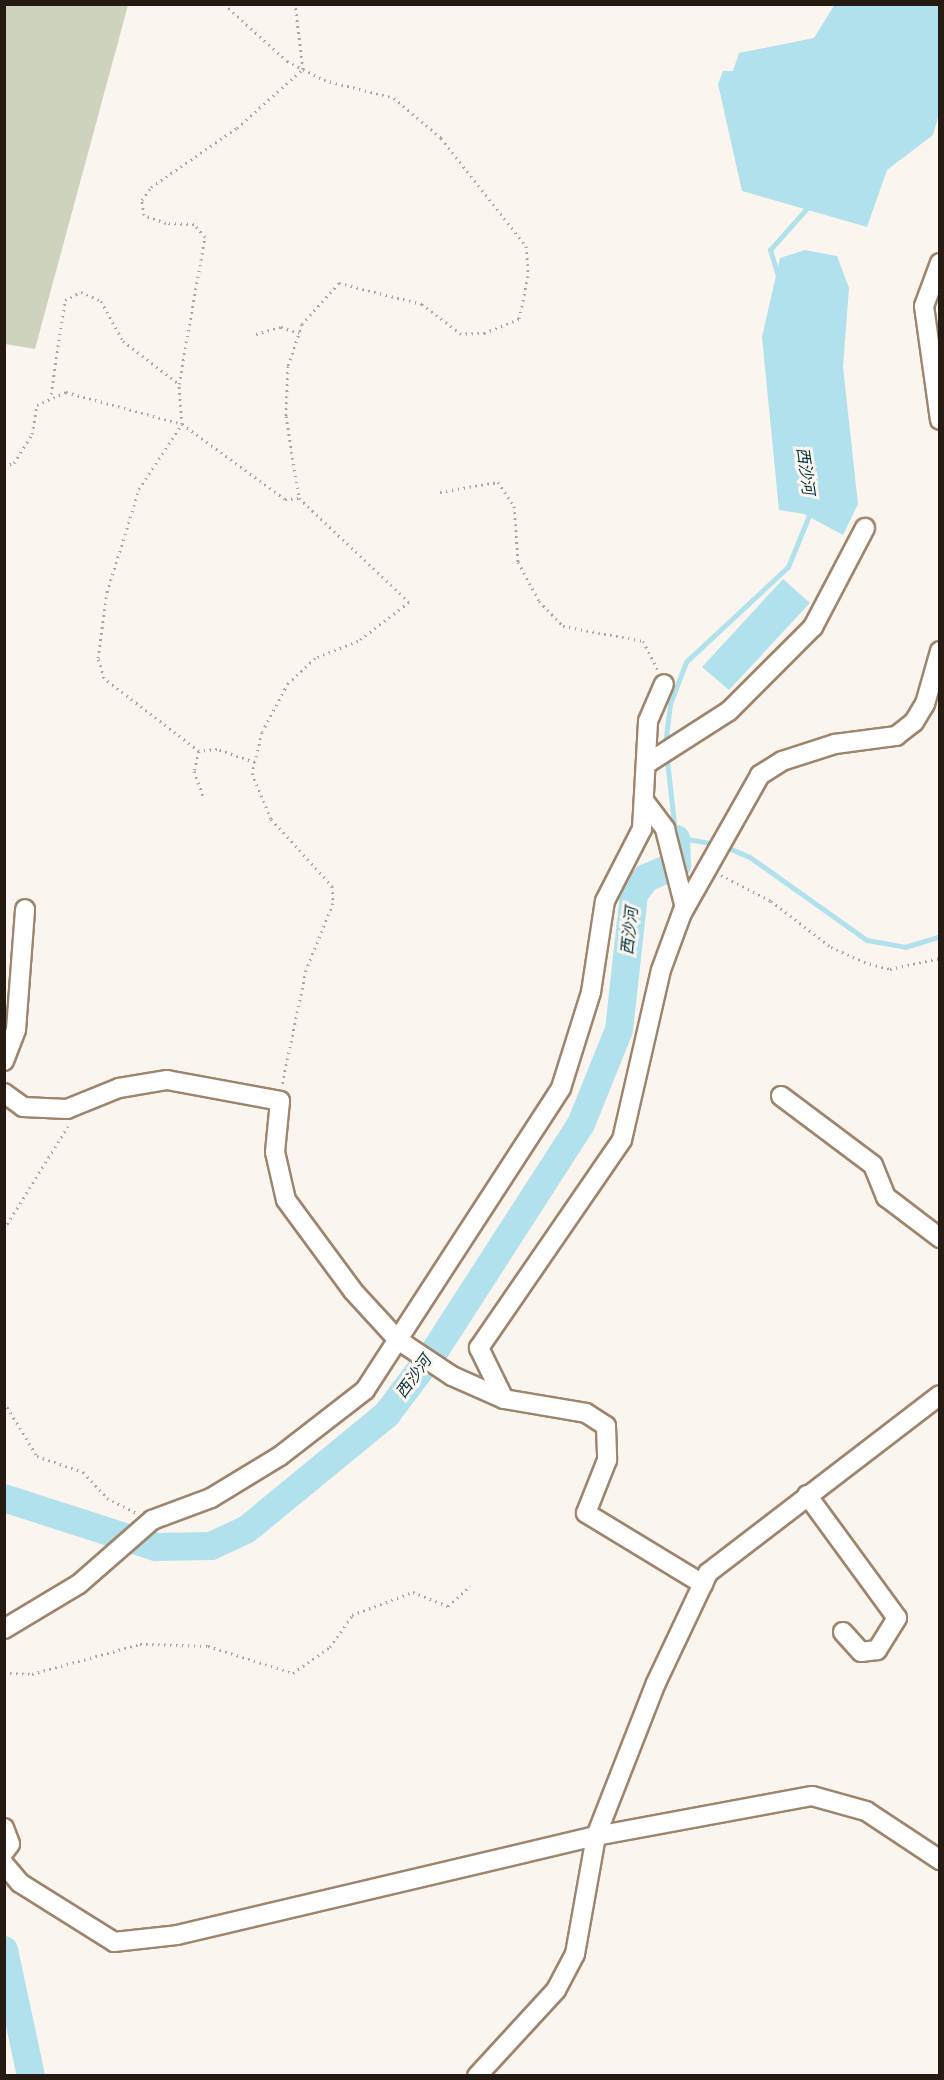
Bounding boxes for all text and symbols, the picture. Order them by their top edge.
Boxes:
water label: 西沙河 [792,446,818,496]
water label: 西沙河 [618,906,642,956]
water label: 西沙河 [392,1352,436,1402]

